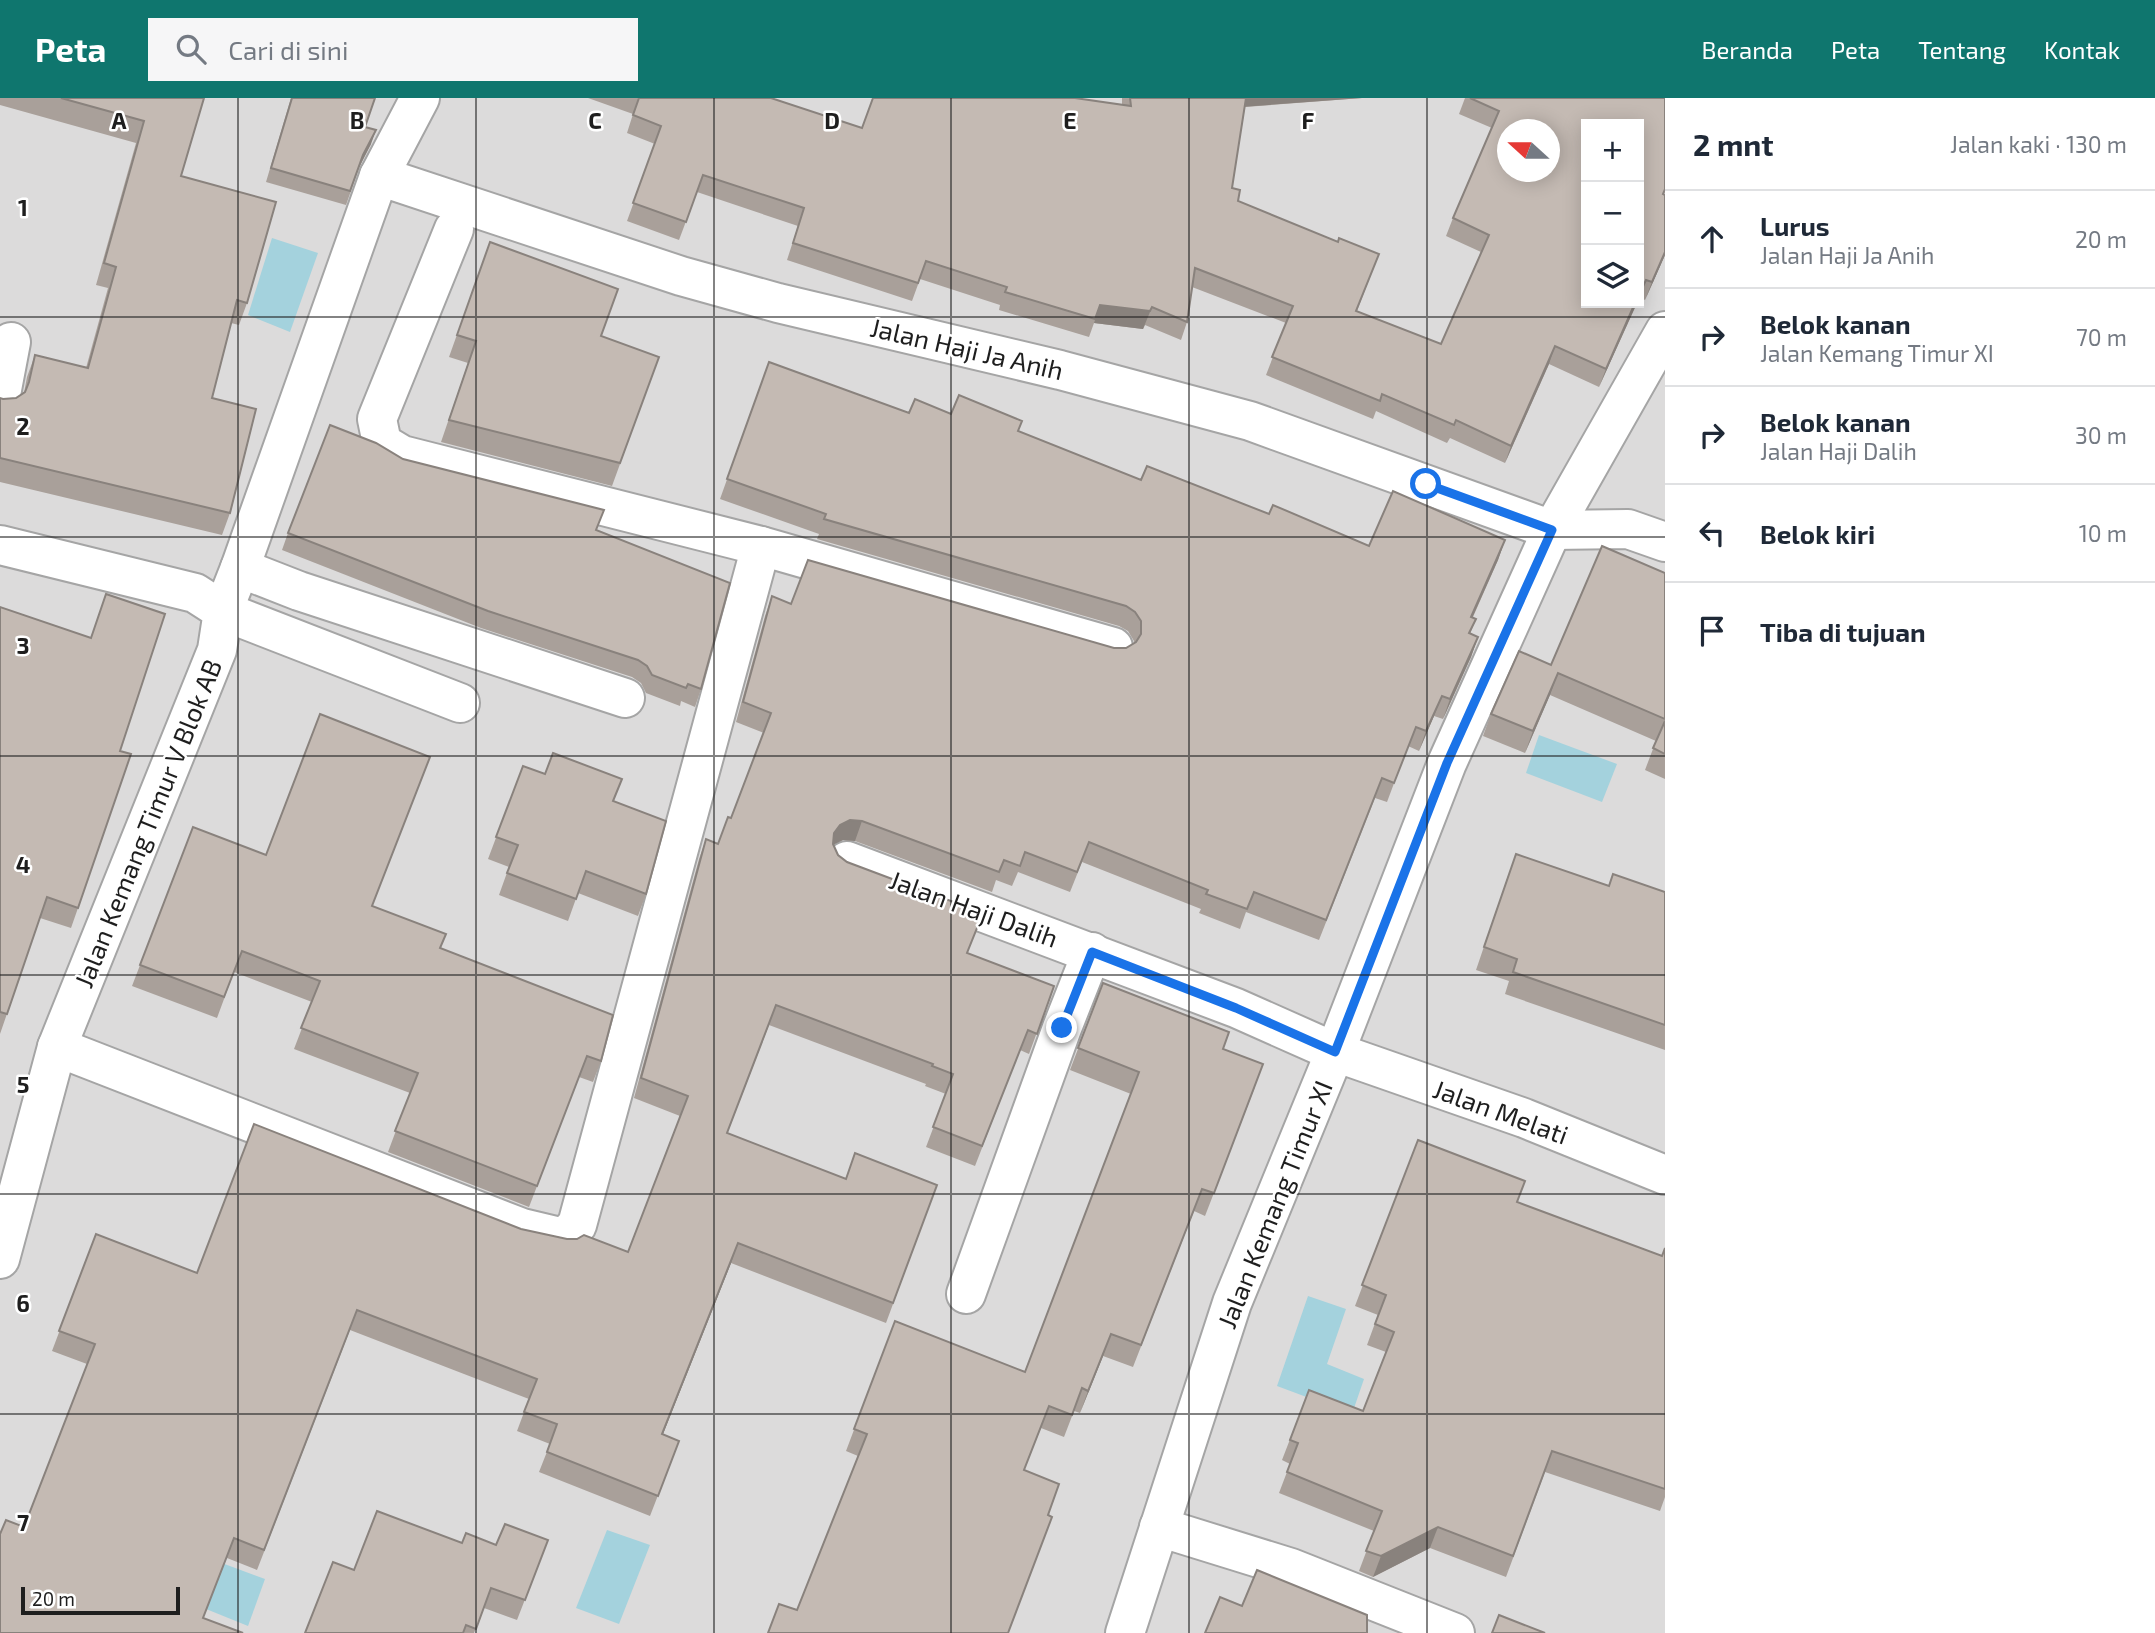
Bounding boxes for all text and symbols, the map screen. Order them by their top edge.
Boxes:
search box [148,18,638,81]
text: Peta [35,29,106,69]
icon: search [172,30,210,68]
text: Cari di sini [228,34,348,65]
text: Beranda [1702,35,1793,64]
text: Peta [1831,35,1880,64]
text: Tentang [1918,35,2006,64]
text: Kontak [2044,35,2120,64]
text: A [111,106,127,134]
text: B [350,106,364,134]
text: C [588,106,602,134]
text: D [824,106,840,134]
text: E [1063,106,1077,134]
text: F [1302,106,1315,134]
north arrow [1497,119,1560,182]
map controls [1581,119,1644,308]
button: + [1581,119,1644,182]
text: 2 mnt [1693,126,1774,162]
text: Jalan kaki · 130 m [1950,130,2127,158]
button: − [1581,182,1644,245]
text: 1 [18,193,28,221]
text: Lurus [1760,210,1830,241]
icon: ahead [1693,220,1731,258]
text: 20 m [2075,225,2127,253]
text: Jalan Haji Ja Anih [1760,241,1934,269]
button: layers [1581,245,1644,308]
text: Belok kanan [1760,308,1911,339]
street label: Jalan Haji Ja Anih [868,311,1066,385]
icon: right [1693,318,1731,356]
text: 70 m [2076,323,2127,351]
text: Jalan Kemang Timur XI [1760,339,1994,367]
text: Belok kanan [1760,406,1911,437]
text: 2 [16,412,30,440]
icon: right [1693,416,1731,454]
text: 30 m [2075,421,2127,449]
text: Jalan Haji Dalih [1760,437,1917,465]
route start [1410,468,1441,499]
icon: left [1693,514,1731,552]
text: Belok kiri [1760,518,1875,549]
text: 10 m [2079,519,2127,547]
icon: arrive [1693,612,1731,650]
text: Tiba di tujuan [1760,616,1926,647]
text: 3 [16,631,30,659]
street label: Jalan Kemang Timur V Blok AB [67,654,227,992]
text: 4 [16,850,30,878]
street label: Jalan Haji Dalih [885,863,1063,953]
route end [1046,1012,1077,1043]
text: 5 [17,1070,29,1098]
street label: Jalan Melati [1429,1072,1573,1150]
street label: Jalan Kemang Timur XI [1210,1076,1338,1332]
text: 6 [16,1289,30,1317]
text: 7 [17,1508,29,1536]
scale bar [21,1584,180,1616]
text: 20 m [32,1587,75,1610]

